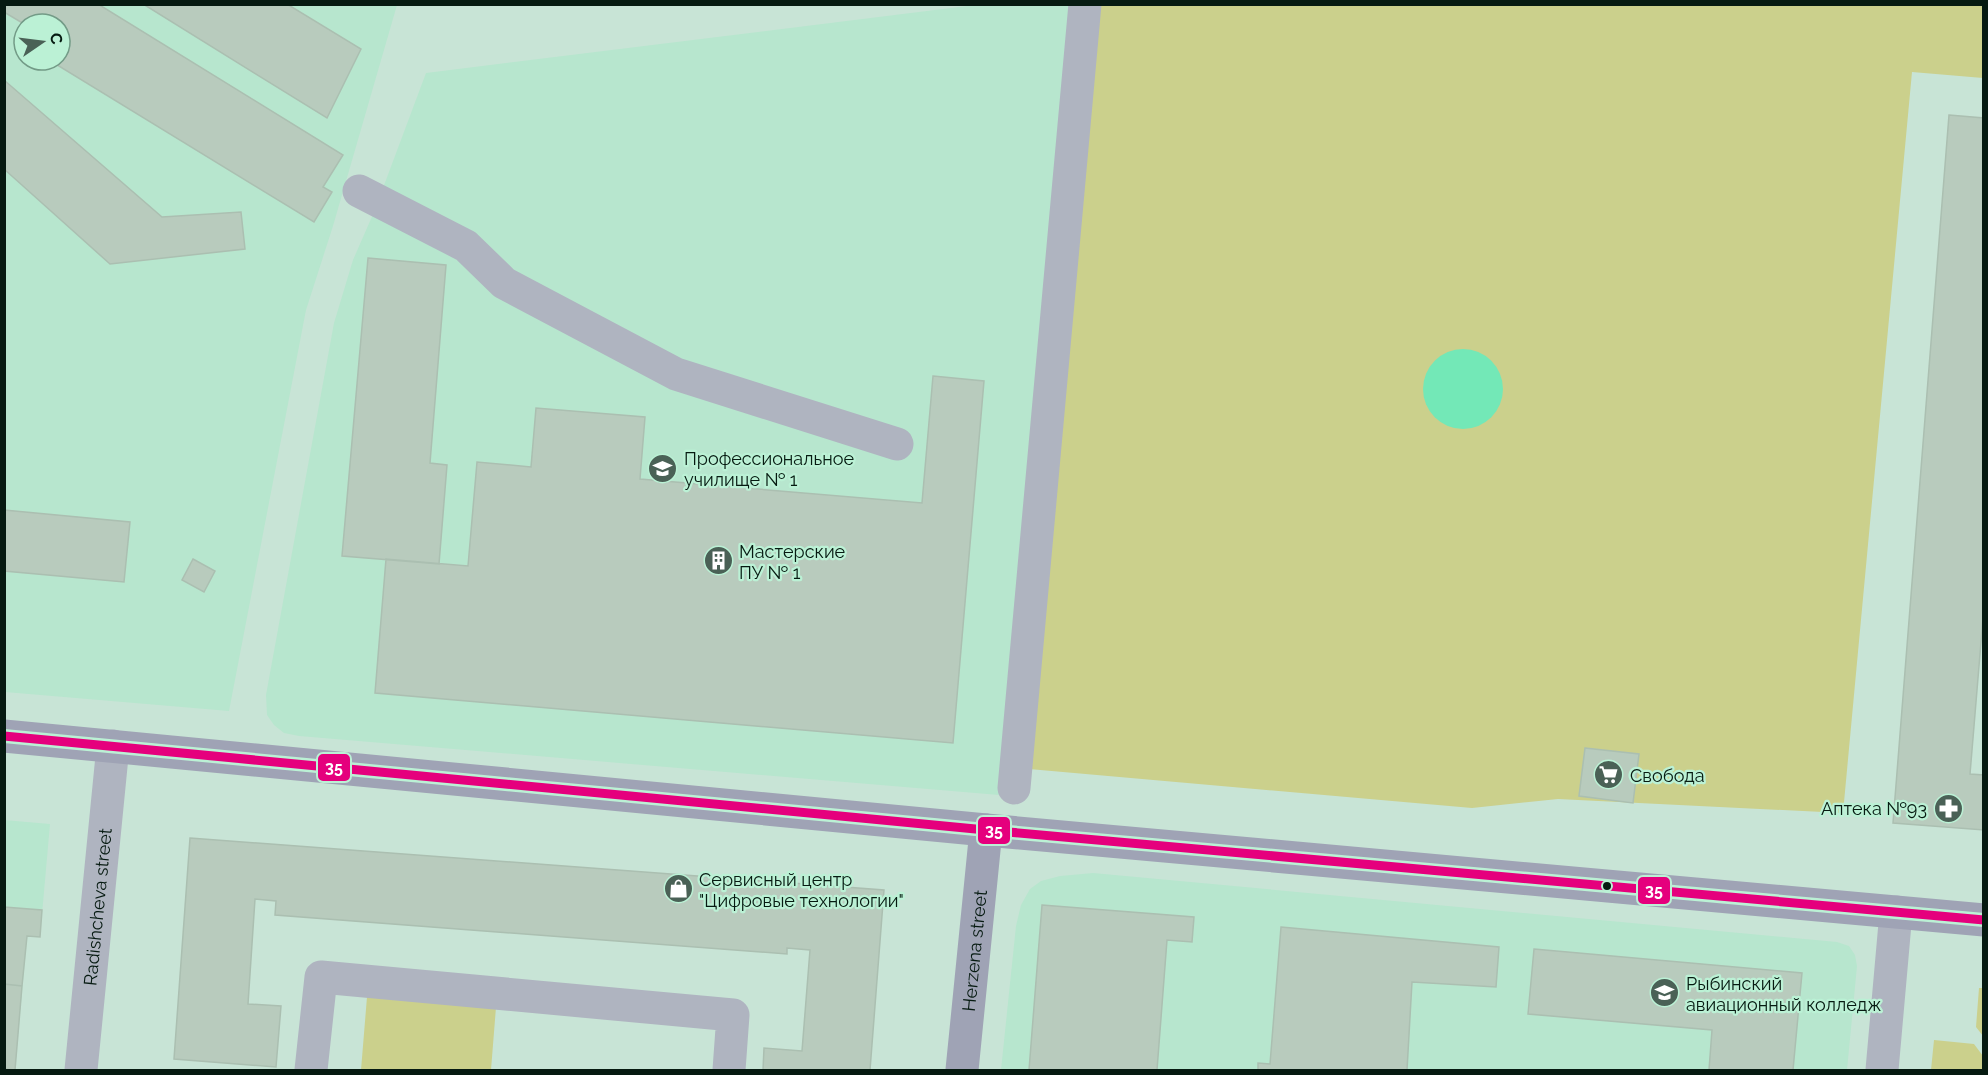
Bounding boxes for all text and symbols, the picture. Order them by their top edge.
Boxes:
north arrow [12,12,72,72]
text: С [46,31,67,46]
place label: Профессиональное училище № 1 [684,448,854,490]
school or university icon: Профессиональное училище № 1 [647,452,679,484]
place label: Мастерские ПУ № 1 [739,541,846,583]
building icon: Мастерские ПУ № 1 [702,545,734,577]
line badge: 35 [317,753,351,782]
text: 35 [325,758,343,777]
supermarket icon: Свобода [1593,759,1625,791]
place label: Свобода [1630,765,1705,786]
pharmacy icon: Аптека №93 [1932,792,1964,824]
place label: Аптека №93 [1821,798,1927,819]
line badge: 35 [977,816,1011,845]
text: 35 [985,821,1003,840]
street label: Radishcheva street [79,827,115,987]
place label: Сервисный центр "Цифровые технологии" [699,869,904,911]
shop icon: Сервисный центр "Цифровые технологии" [662,873,694,905]
line badge: 35 [1637,876,1671,905]
unlabelled marker [1601,880,1613,892]
text: 35 [1645,881,1663,900]
street label: Herzena street [957,889,990,1012]
place label: Рыбинский авиационный колледж [1686,973,1882,1015]
school or university icon: Рыбинский авиационный колледж [1649,977,1681,1009]

